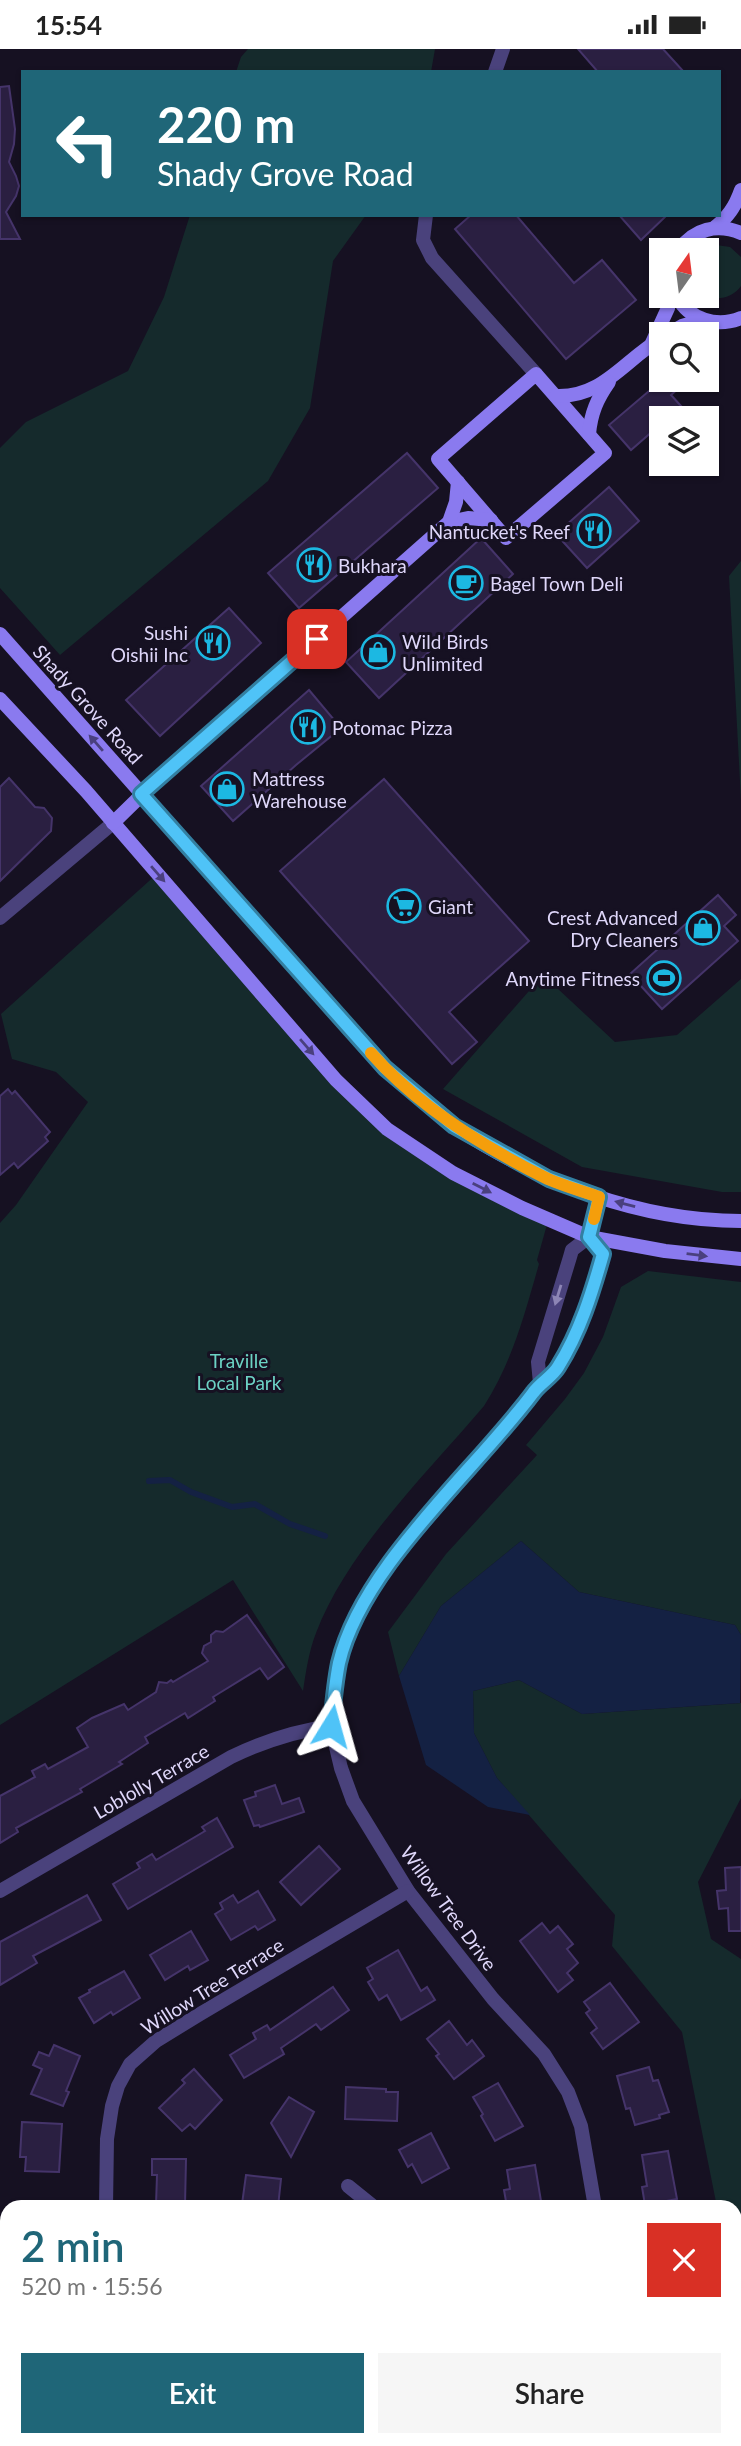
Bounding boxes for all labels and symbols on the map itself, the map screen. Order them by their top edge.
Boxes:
north arrow [649,238,719,308]
restaurant icon: Nantucket's Reef [575,512,613,550]
place label: Nantucket's Reef [429,520,570,543]
restaurant icon: Bukhara [295,546,333,584]
place label: Bukhara [338,554,407,577]
cafe icon: Bagel Town Deli [447,564,485,602]
place label: Bagel Town Deli [490,572,623,595]
pin [287,609,347,669]
place label: Sushi Oishii Inc [111,621,188,666]
restaurant icon: Sushi Oishii Inc [194,624,232,662]
place label: Wild Birds Unlimited [402,630,488,675]
shop icon: Wild Birds Unlimited [359,633,397,671]
street label: Shady Grove Road [28,640,148,768]
restaurant icon: Potomac Pizza [289,708,327,746]
place label: Potomac Pizza [332,716,453,739]
one-way arrow [88,734,104,752]
place label: Mattress Warehouse [252,767,347,812]
shop icon: Mattress Warehouse [208,770,246,808]
one-way arrow [150,865,166,883]
supermarket icon: Giant [385,887,423,925]
place label: Giant [428,895,473,918]
place label: Crest Advanced Dry Cleaners [547,906,678,951]
shop icon: Crest Advanced Dry Cleaners [684,909,722,947]
sports icon: Anytime Fitness [645,959,683,997]
place label: Anytime Fitness [506,967,640,990]
one-way arrow [299,1038,314,1055]
one-way arrow [472,1182,492,1194]
one-way arrow [614,1198,636,1209]
one-way arrow [687,1249,709,1260]
one-way arrow [553,1284,563,1305]
park label: Traville Local Park [197,1349,282,1394]
position arrow [294,1689,368,1763]
street label: Loblolly Terrace [89,1739,213,1823]
street label: Willow Tree Drive [396,1841,502,1975]
street label: Willow Tree Terrace [137,1933,287,2039]

